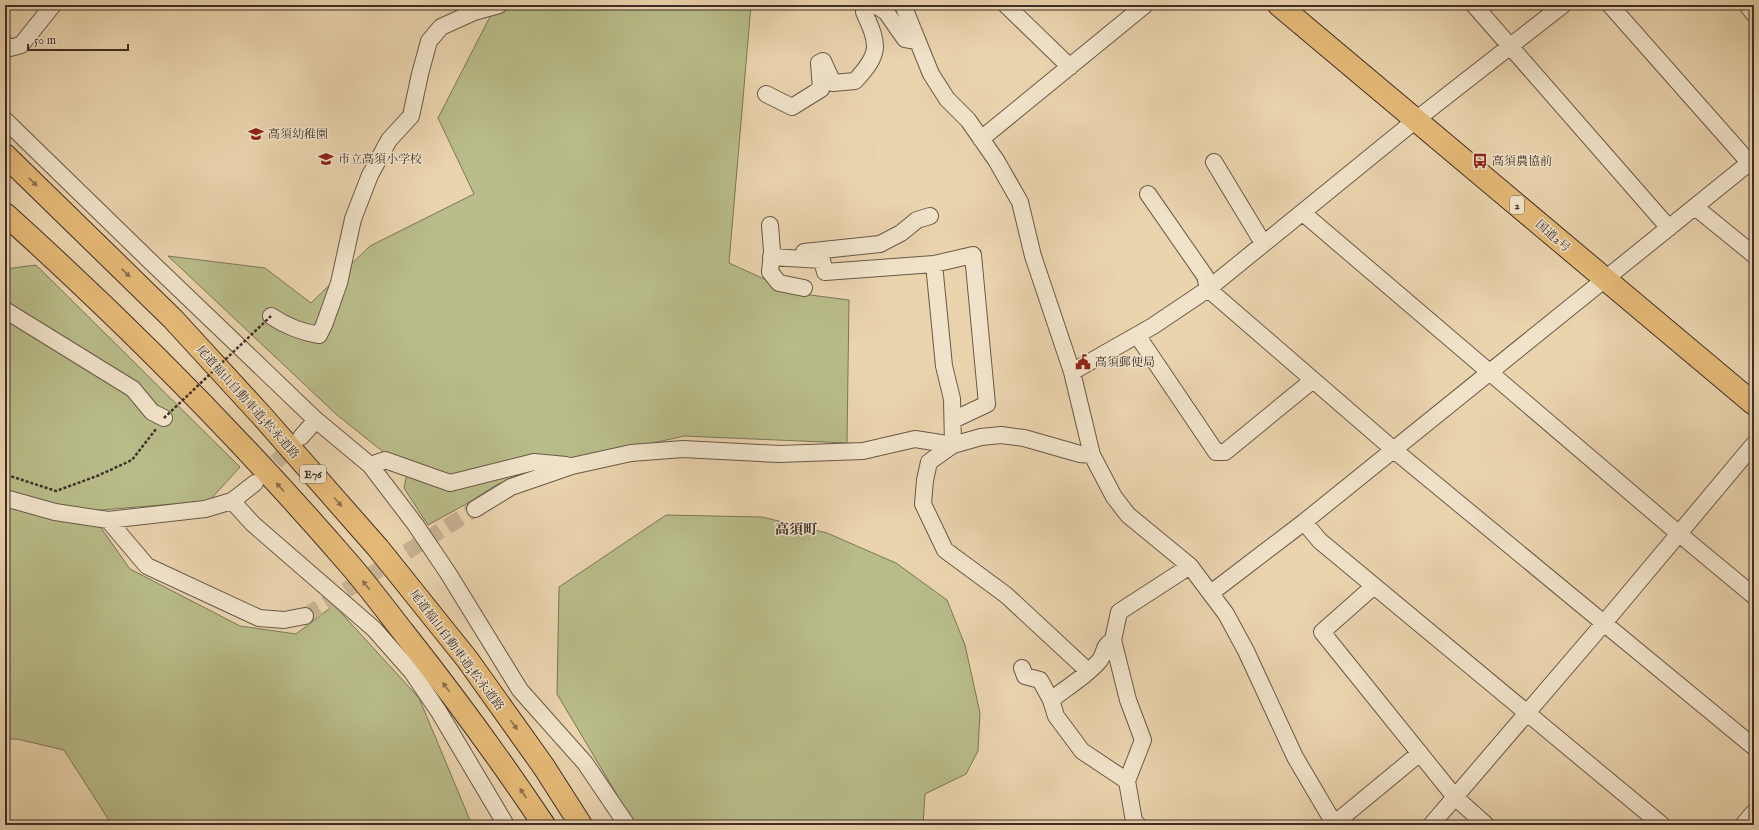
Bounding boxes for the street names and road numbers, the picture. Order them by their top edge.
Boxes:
road number: 2 [1510,196,1524,214]
street label: 国道2号 [1532,217,1573,256]
street label: 尾道福山自動車道;松永道路 [193,343,303,462]
road number: E76 [300,465,326,483]
street label: 尾道福山自動車道;松永道路 [406,587,507,714]

